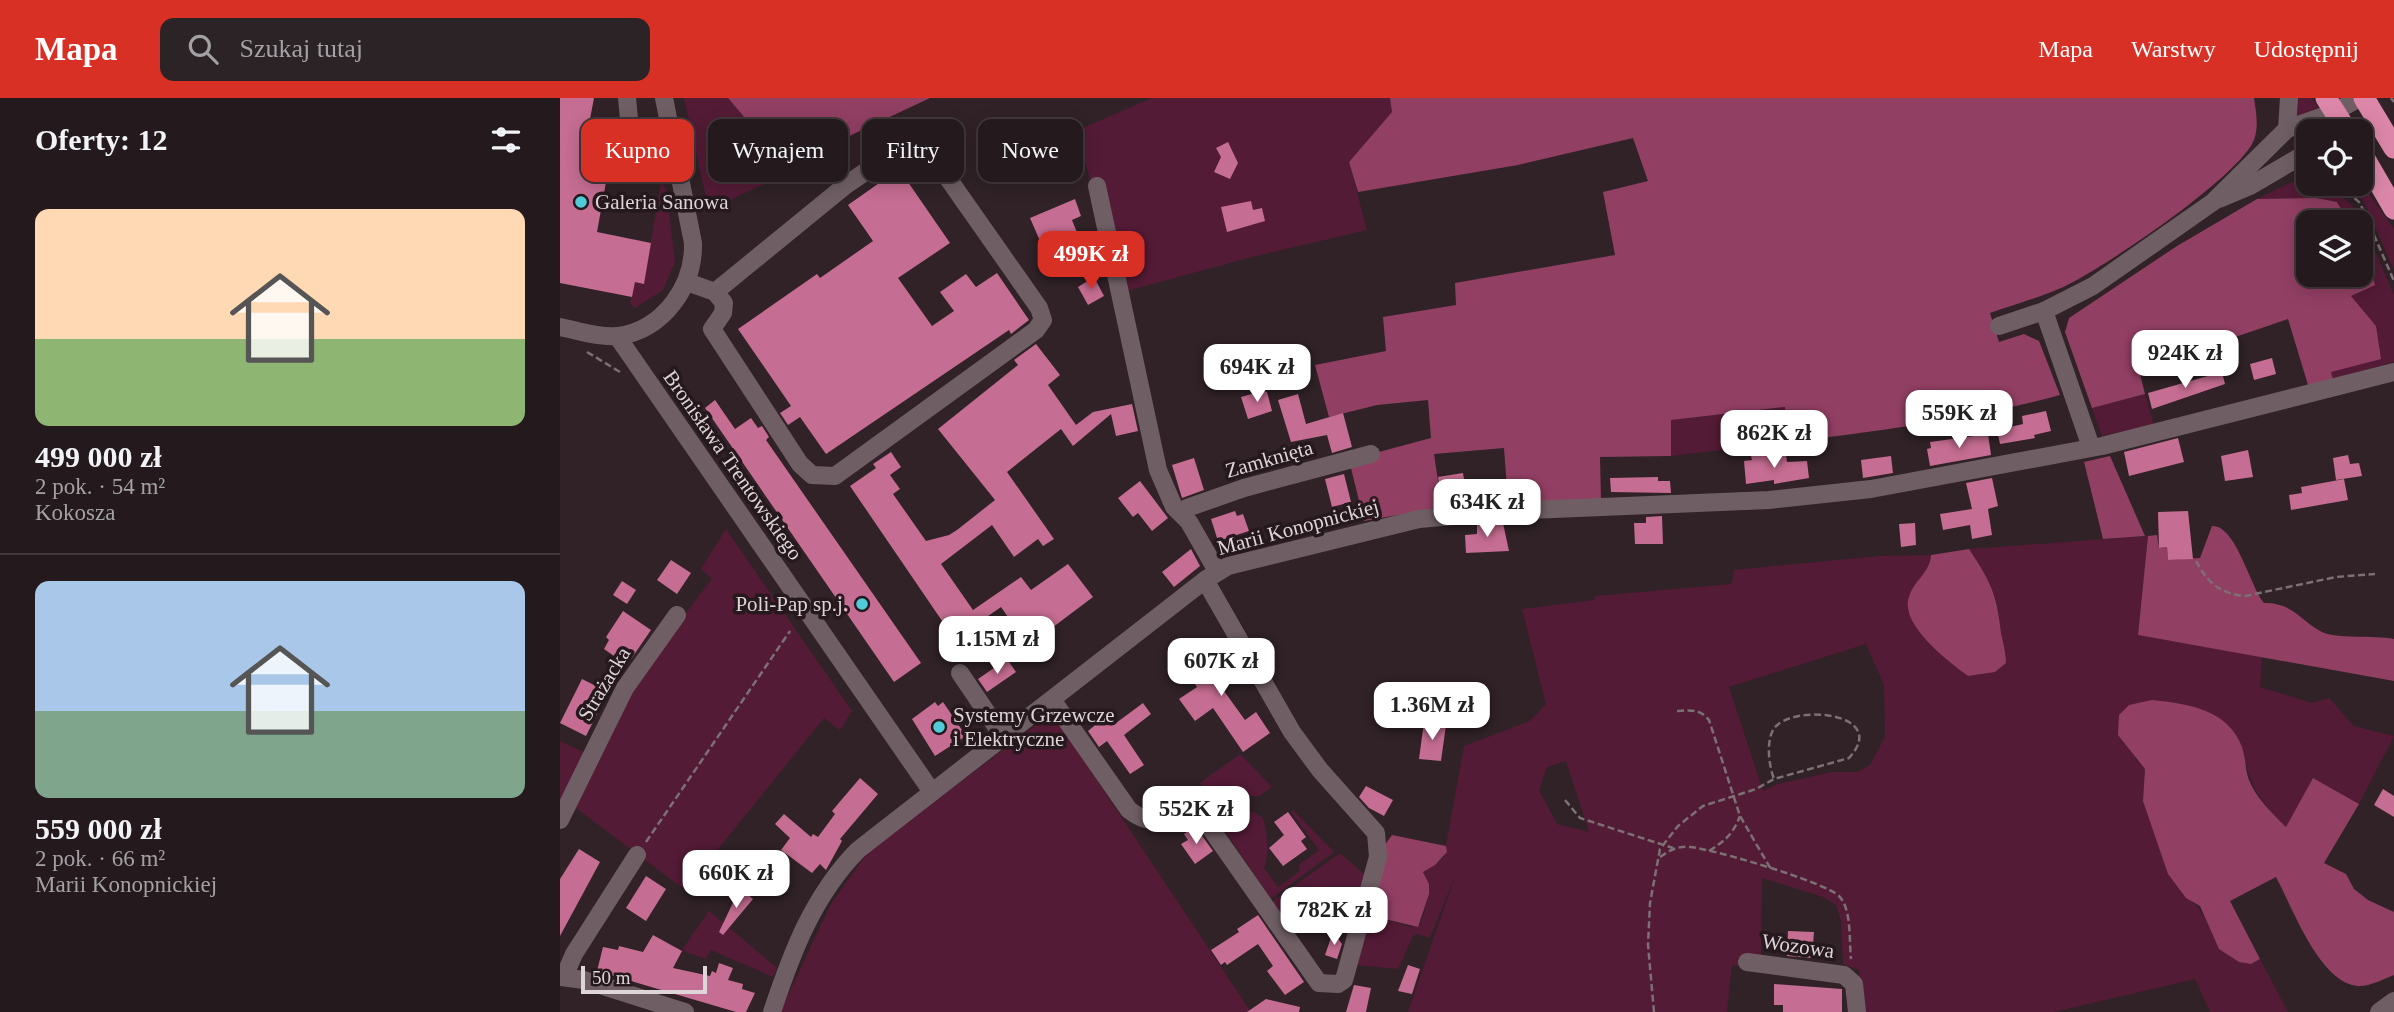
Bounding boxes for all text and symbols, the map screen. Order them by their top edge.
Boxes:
search box [160,18,650,81]
icon: search [184,30,222,68]
text: Mapa [35,31,118,67]
text: Szukaj tutaj [240,34,363,63]
text: Mapa [2038,36,2093,62]
text: Warstwy [2131,36,2216,62]
text: Udostępnij [2254,36,2359,62]
chip: Kupno [581,119,694,182]
chip: Wynajem [708,119,848,182]
chip: Filtry [862,119,964,182]
chip: Nowe [978,119,1083,182]
map controls [2296,119,2373,287]
button: locate [2296,119,2373,196]
icon: filters [487,121,525,159]
text: Oferty: 12 [35,123,167,156]
place label: Galeria Sanowa [595,190,729,214]
marker: Galeria Sanowa [573,194,589,210]
button: layers [2296,210,2373,287]
pin: 499K zł [1026,232,1156,291]
text: 499K zł [1054,241,1128,266]
icon: home [217,255,343,381]
pin: 924K zł [2120,330,2250,390]
text: 924K zł [2148,340,2222,365]
pin: 694K zł [1192,344,1322,404]
text: 694K zł [1220,354,1294,379]
street label: Bronisława Trentowskiego [658,366,808,564]
pin: 559K zł [1894,390,2024,450]
text: 559K zł [1922,400,1996,425]
pin: 862K zł [1709,410,1839,470]
text: 862K zł [1737,420,1811,445]
street label: Zamknięta [1223,435,1316,483]
text: 499 000 zł [35,440,162,473]
text: 2 pok. · 54 m² [35,474,165,499]
pin: 634K zł [1422,480,1552,539]
text: 634K zł [1450,489,1524,514]
street label: Marii Konopnickiej [1215,494,1381,560]
text: Kokosza [35,500,115,525]
place label: Poli-Pap sp.j. [735,592,848,616]
marker: Poli-Pap sp.j. [854,596,870,612]
pin: 1.15M zł [925,616,1069,676]
text: 1.15M zł [955,626,1039,651]
icon: home [217,627,343,753]
pin: 607K zł [1156,638,1286,698]
street label: Strażacka [573,642,636,725]
text: 607K zł [1184,648,1258,673]
pin: 1.36M zł [1360,682,1504,742]
text: 1.36M zł [1390,692,1474,717]
place label: Systemy Grzewcze i Elektryczne [953,703,1115,751]
marker: Systemy Grzewcze i Elektryczne [931,719,947,735]
pin: 552K zł [1131,786,1261,846]
text: 552K zł [1159,796,1233,821]
text: 559 000 zł [35,812,162,845]
text: 2 pok. · 66 m² [35,846,165,871]
pin: 660K zł [671,850,801,910]
text: 660K zł [699,860,773,885]
text: Marii Konopnickiej [35,872,217,897]
pin: 782K zł [1269,888,1399,947]
text: 782K zł [1297,897,1371,922]
street label: Wozowa [1760,929,1836,963]
scale bar [581,963,707,995]
text: 50 m [592,967,631,988]

